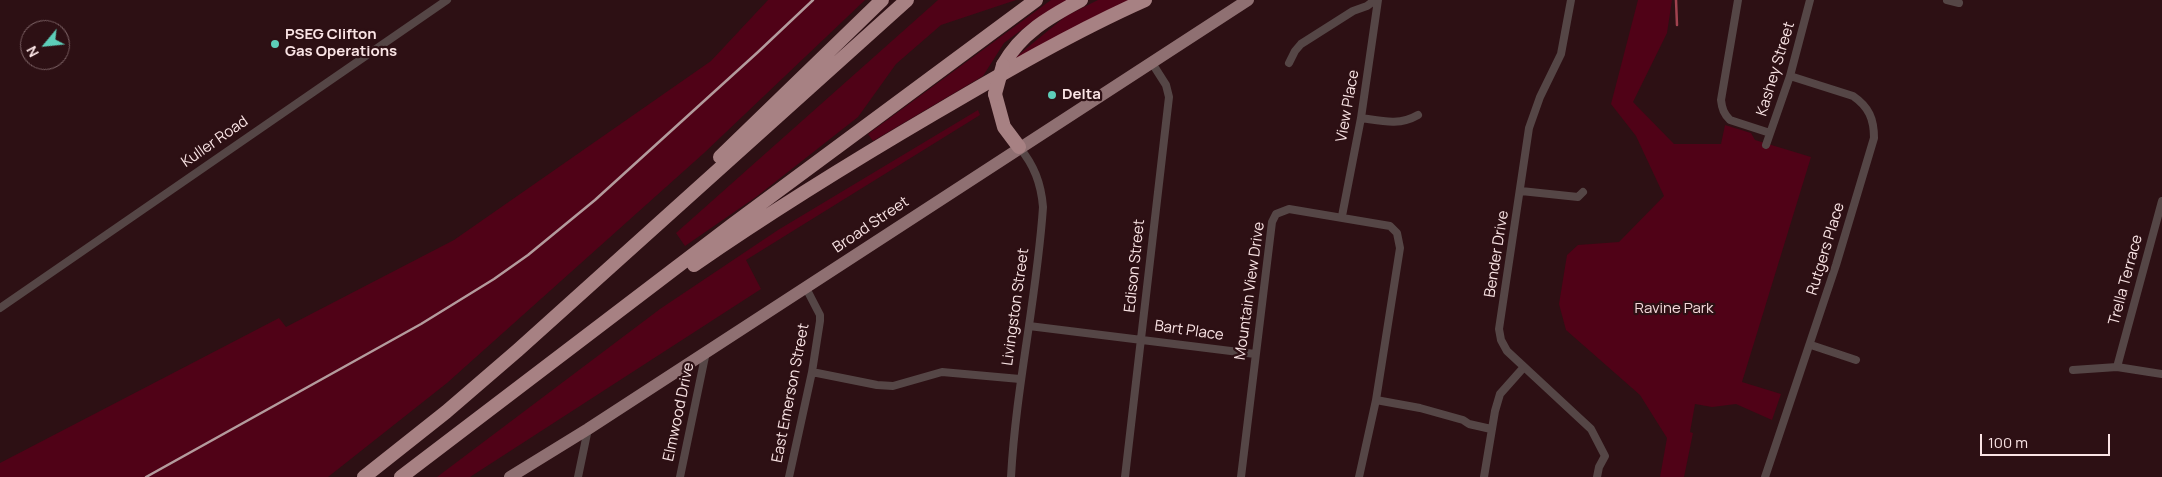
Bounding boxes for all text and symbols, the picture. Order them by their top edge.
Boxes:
north arrow [20,20,70,70]
street label: Kashey Street [1753,20,1799,118]
place label: PSEG Clifton Gas Operations [285,26,397,61]
marker: PSEG Clifton Gas Operations [269,38,281,50]
text: N [21,43,43,61]
street label: View Place [1333,69,1363,143]
place label: Delta [1062,86,1101,104]
marker: Delta [1046,89,1058,101]
street label: Kuller Road [178,113,252,171]
street label: Broad Street [830,193,912,257]
street label: Rutgers Place [1803,201,1849,297]
street label: Bender Drive [1481,209,1513,299]
street label: Edison Street [1121,218,1149,314]
street label: Mountain View Drive [1231,221,1269,361]
street label: Trella Terrace [2105,233,2147,327]
street label: Livingston Street [999,247,1033,367]
park label: Ravine Park [1634,300,1714,318]
street label: Bart Place [1153,317,1225,345]
street label: East Emerson Street [769,322,813,464]
street label: Elmwood Drive [660,361,698,463]
scale bar [1982,424,2112,456]
text: 100 m [1988,432,2028,453]

